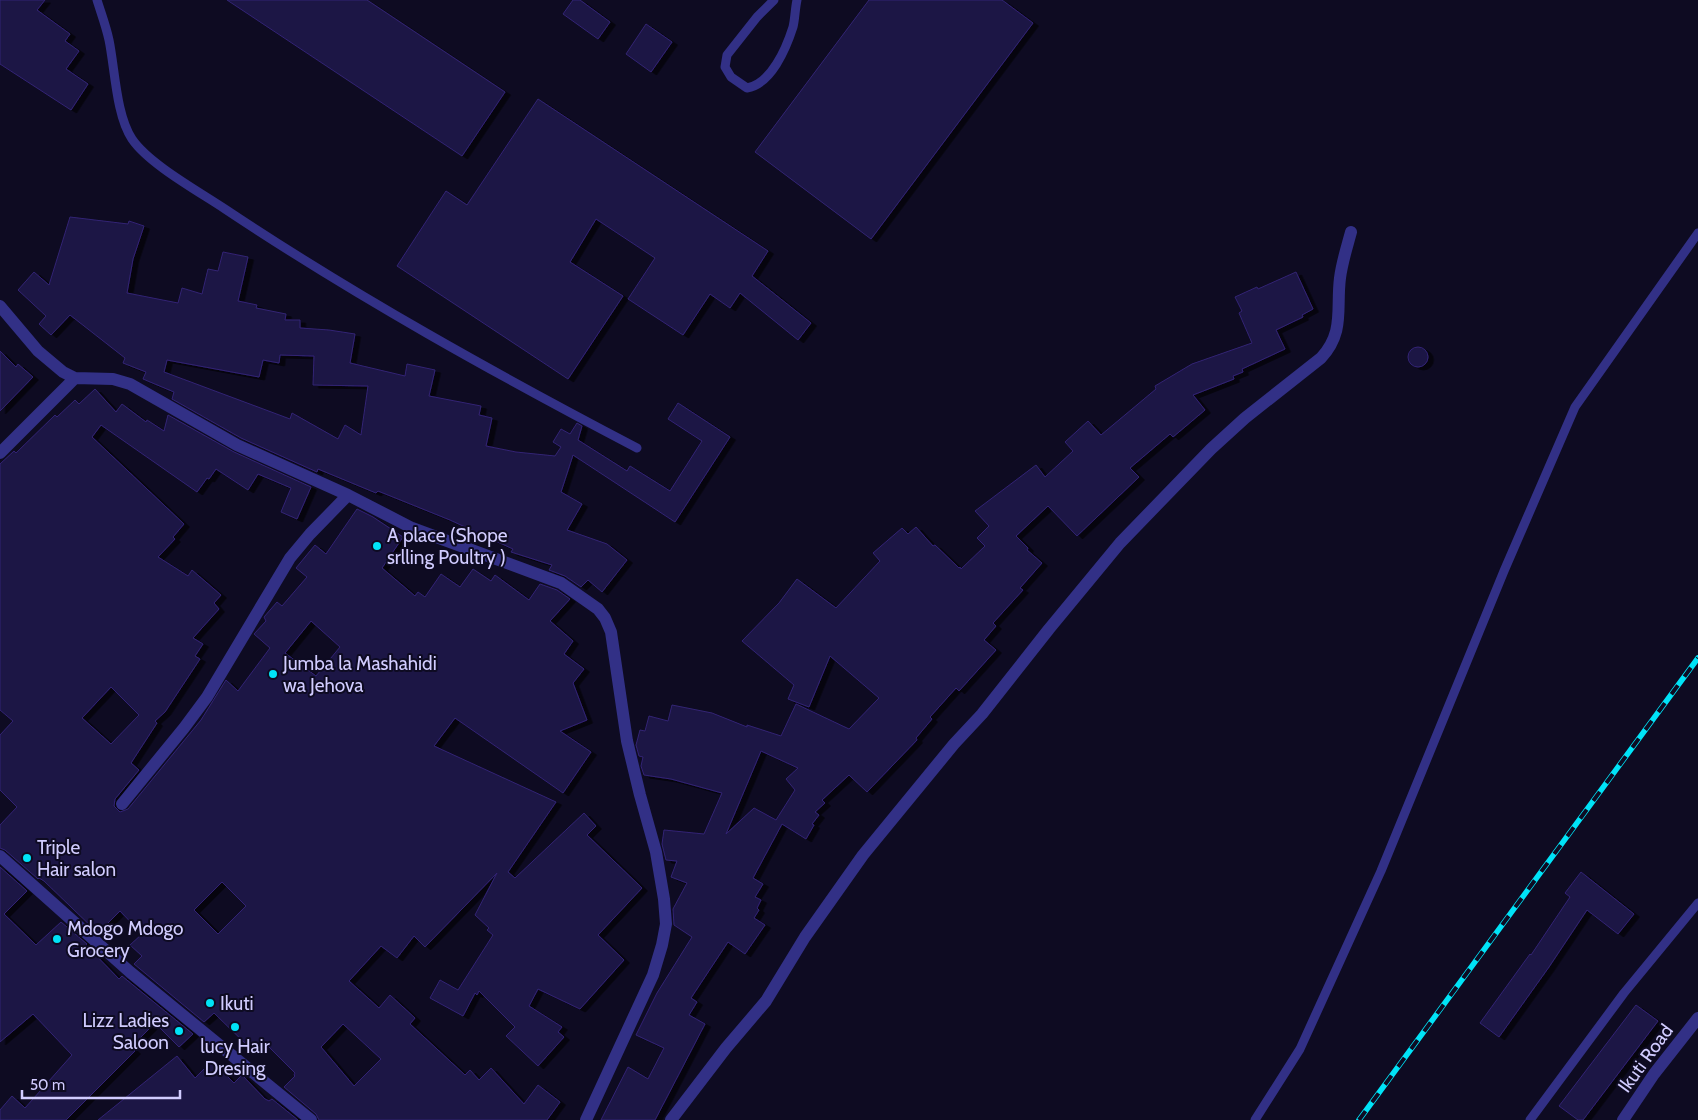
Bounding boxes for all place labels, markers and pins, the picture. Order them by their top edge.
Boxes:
place label: A place (Shope srlling Poultry ) [387,524,508,569]
marker: A place (Shope srlling Poultry ) [371,540,383,552]
place label: Jumba la Mashahidi wa Jehova [282,652,437,697]
marker: Jumba la Mashahidi wa Jehova [267,668,279,680]
place label: Triple Hair salon [37,836,116,881]
marker: Triple Hair salon [21,852,33,864]
place label: Mdogo Mdogo Grocery [67,917,184,962]
marker: Mdogo Mdogo Grocery [51,933,63,945]
place label: Ikuti [220,992,254,1015]
marker: Ikuti [204,997,216,1009]
place label: Lizz Ladies Saloon [82,1009,169,1054]
marker: lucy Hair Dresing [229,1021,241,1033]
marker: Lizz Ladies Saloon [173,1025,185,1037]
place label: lucy Hair Dresing [200,1035,270,1080]

